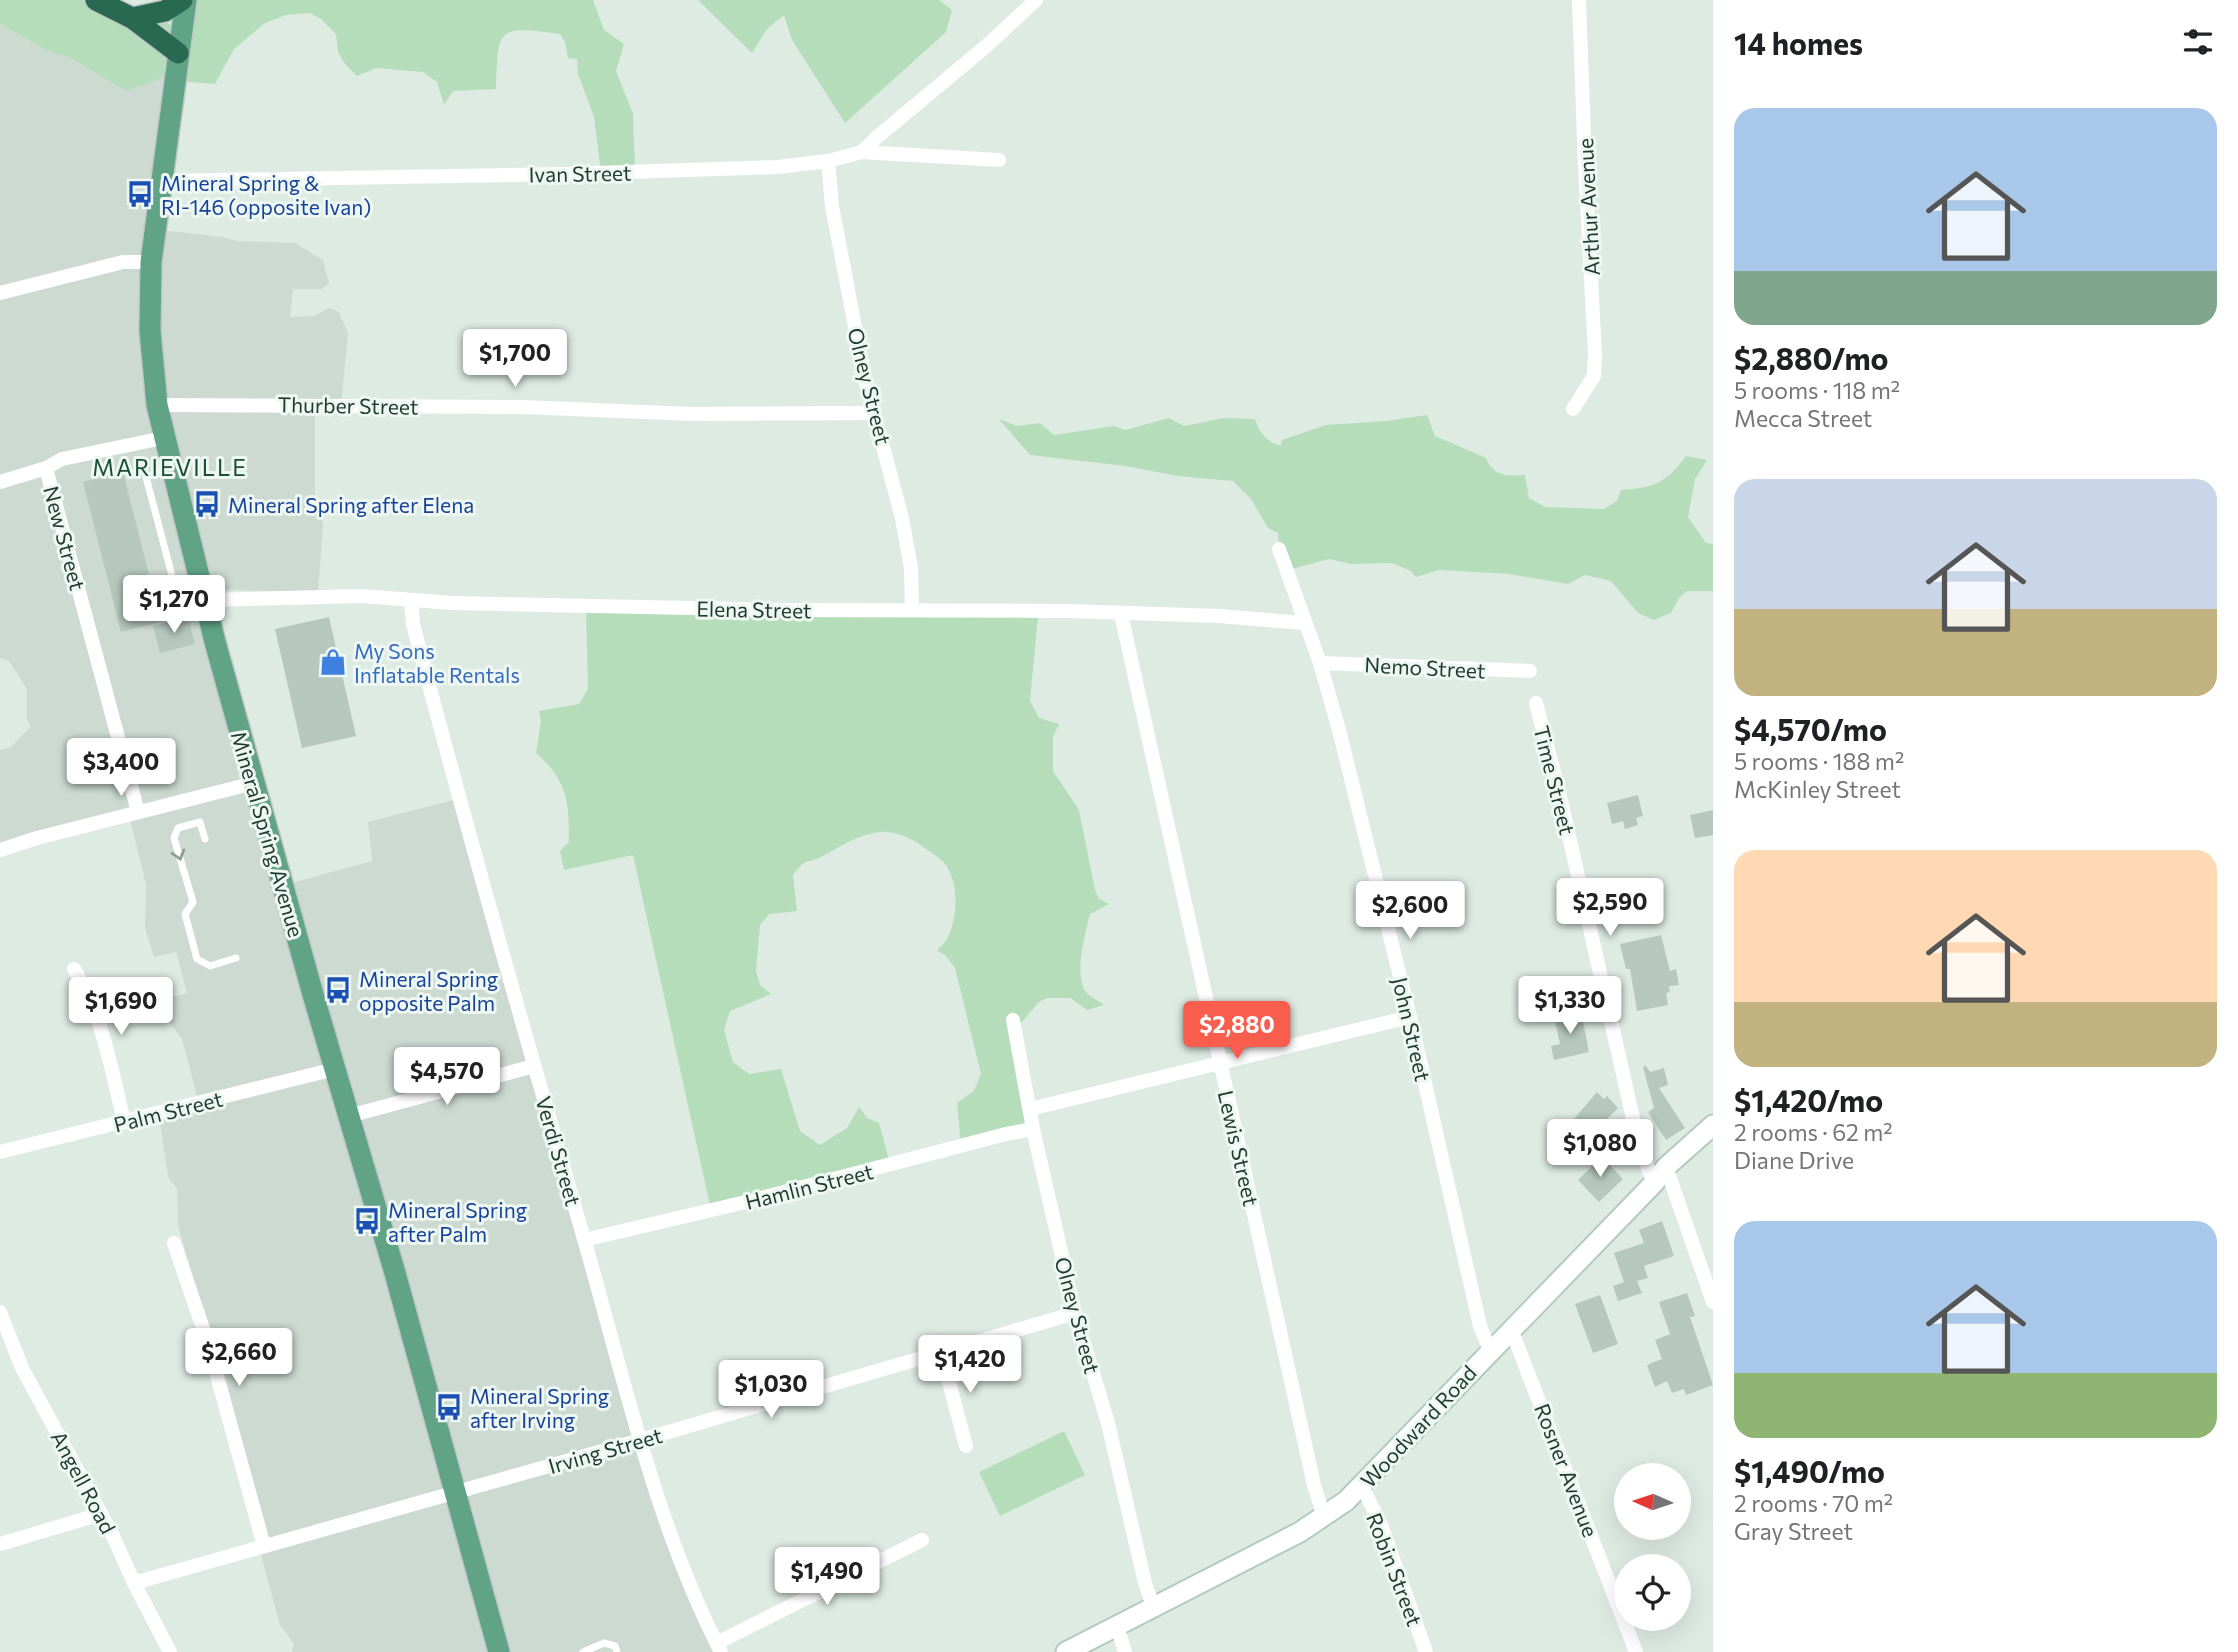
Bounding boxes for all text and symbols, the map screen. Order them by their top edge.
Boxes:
icon: filters [2179,23,2217,61]
text: 14 homes [1734,24,1863,61]
street label: Arthur Avenue [1572,138,1604,276]
icon: home [1913,153,2039,279]
street label: Ivan Street [528,160,632,186]
place label: Mineral Spring & RI-146 (opposite Ivan) [161,170,371,219]
bus stop icon: Mineral Spring & RI-146 (opposite Ivan) [125,179,155,209]
street label: Olney Street [843,325,897,447]
pin: $1,700 [458,330,572,389]
text: $1,700 [479,338,551,366]
text: $2,880/mo [1734,339,1889,376]
text: 5 rooms · 118 m² [1734,376,1900,404]
street label: Thurber Street [277,391,419,419]
text: Mecca Street [1734,404,1872,432]
district label: MARIEVILLE [92,453,248,481]
street label: New Street [39,483,91,593]
bus stop icon: Mineral Spring after Elena [192,489,222,519]
place label: Mineral Spring after Elena [228,492,474,517]
icon: home [1913,524,2039,650]
pin: $1,270 [117,576,231,635]
text: $1,270 [139,584,209,612]
street label: Elena Street [696,595,812,623]
place label: My Sons Inflatable Rentals [354,638,520,687]
shop icon: My Sons Inflatable Rentals [318,647,348,677]
street label: Nemo Street [1364,651,1486,683]
text: $4,570/mo [1734,710,1887,747]
street label: Time Street [1529,723,1581,837]
street label: Mineral Spring Avenue [227,728,309,940]
pin: $3,400 [64,738,178,798]
text: $3,400 [83,747,159,775]
text: 5 rooms · 188 m² [1734,747,1904,775]
text: McKinley Street [1734,775,1901,803]
one-way arrow [171,848,186,860]
pin: $2,590 [1553,878,1667,938]
pin: $2,600 [1353,881,1467,941]
text: $2,590 [1573,887,1647,915]
text: $2,600 [1372,890,1448,918]
icon: home [1913,895,2039,1021]
place label: Mineral Spring opposite Palm [359,966,498,1015]
street label: John Street [1388,974,1436,1084]
bus stop icon: Mineral Spring opposite Palm [323,975,353,1005]
pin: $1,330 [1513,976,1627,1036]
pin: $1,690 [64,978,178,1037]
text: $1,330 [1534,985,1606,1013]
text: $1,690 [85,986,157,1014]
pin: $2,880 [1180,1002,1294,1061]
text: $2,880 [1199,1010,1275,1038]
pin: $4,570 [390,1048,504,1107]
text: $4,570 [410,1056,484,1084]
text: $1,420/mo [1734,1081,1883,1118]
street label: Palm Street [111,1085,225,1137]
street label: Lewis Street [1214,1088,1264,1208]
street label: Verdi Street [531,1093,587,1209]
text: 2 rooms · 62 m² [1734,1118,1893,1146]
pin: $1,080 [1543,1120,1657,1179]
text: $1,080 [1563,1128,1637,1156]
text: Diane Drive [1734,1146,1854,1174]
street label: Hamlin Street [742,1158,876,1214]
place label: Mineral Spring after Palm [388,1197,527,1246]
bus stop icon: Mineral Spring after Palm [352,1206,382,1236]
street label: Olney Street [1050,1254,1106,1376]
icon: home [1913,1266,2039,1392]
pin: $2,660 [182,1328,296,1388]
pin: $1,420 [913,1336,1027,1395]
text: $2,660 [201,1337,277,1365]
text: $1,420 [934,1344,1006,1372]
pin: $1,030 [714,1360,828,1420]
street label: Woodward Road [1355,1360,1481,1492]
text: $1,030 [735,1369,807,1397]
place label: Mineral Spring after Irving [470,1383,609,1432]
bus stop icon: Mineral Spring after Irving [434,1392,464,1422]
street label: Rosner Avenue [1530,1400,1604,1540]
street label: Irving Street [545,1422,665,1478]
street label: Angell Road [47,1426,121,1538]
text: $1,490/mo [1734,1452,1885,1489]
north arrow [1614,1463,1690,1540]
map controls [1614,1463,1691,1631]
text: 2 rooms · 70 m² [1734,1489,1893,1517]
street label: Robin Street [1362,1509,1428,1629]
text: Gray Street [1734,1517,1853,1545]
pin: $1,490 [770,1548,884,1607]
button: locate [1614,1554,1691,1631]
text: $1,490 [791,1556,863,1584]

